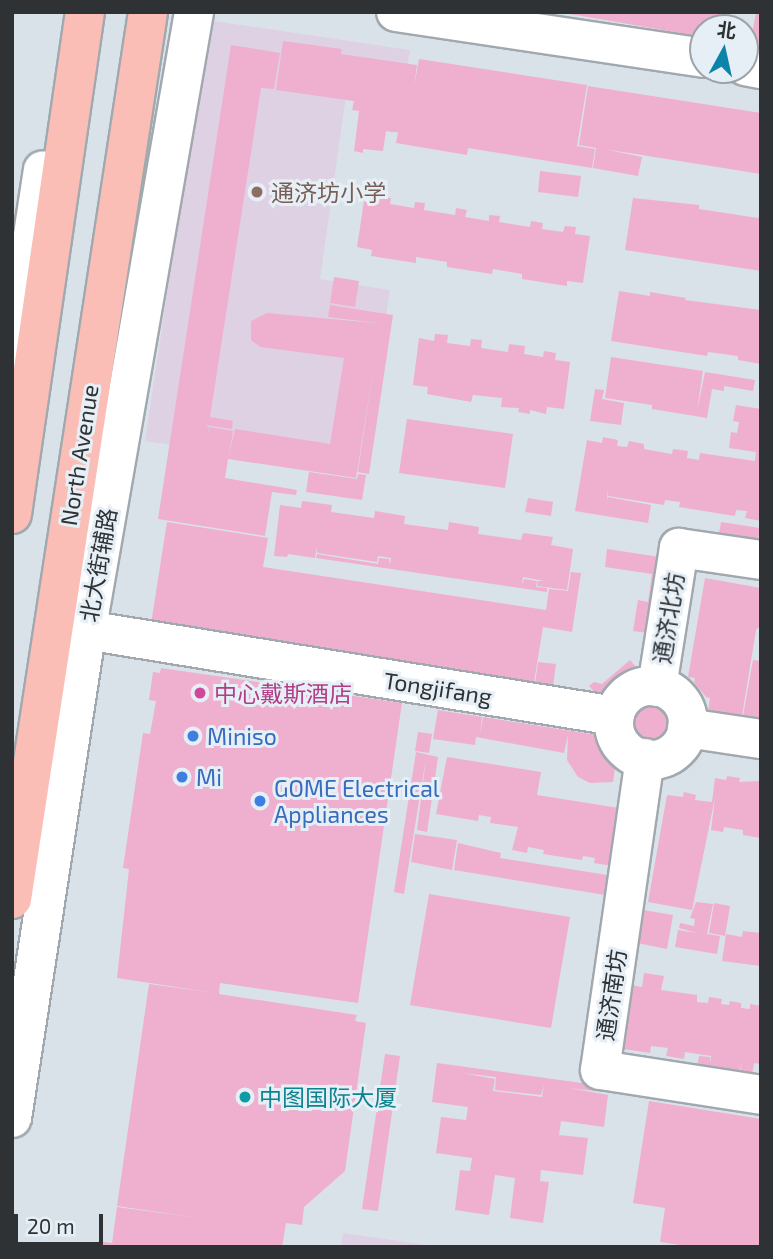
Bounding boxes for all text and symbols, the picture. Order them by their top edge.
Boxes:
north arrow [689,14,759,84]
text: 北 [716,17,738,42]
place label: 通济坊小学 [271,178,386,206]
marker: 通济坊小学 [249,184,265,200]
street label: North Avenue [54,382,104,528]
street label: 北大街辅路 [74,506,122,624]
street label: 通济北坊 [647,570,689,666]
street label: Tongjifang [382,666,494,710]
place label: 中心戴斯酒店 [214,679,352,707]
marker: 中心戴斯酒店 [192,685,208,701]
place label: Miniso [207,722,277,750]
marker: Miniso [185,728,201,744]
place label: Mi [196,763,222,791]
marker: Mi [174,769,190,785]
place label: GOME Electrical Appliances [274,774,440,828]
marker: GOME Electrical Appliances [252,793,268,809]
street label: 通济南坊 [591,948,631,1042]
place label: 中图国际大厦 [259,1083,397,1111]
marker: 中图国际大厦 [237,1089,253,1105]
scale bar [18,1200,107,1244]
text: 20 m [27,1213,75,1238]

